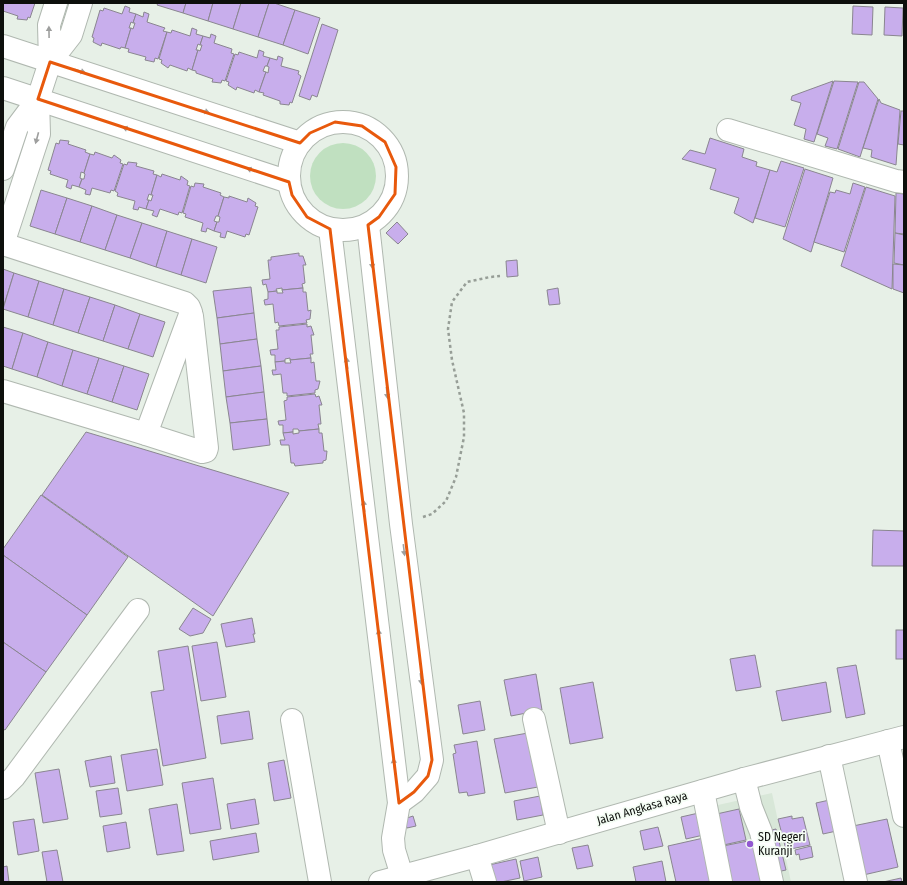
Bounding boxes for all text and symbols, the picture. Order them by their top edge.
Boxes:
one-way arrow [46,25,52,38]
one-way arrow [74,69,86,75]
one-way arrow [198,109,210,115]
one-way arrow [122,126,134,132]
one-way arrow [34,132,40,144]
one-way arrow [245,166,257,172]
one-way arrow [369,257,376,269]
one-way arrow [343,357,350,369]
one-way arrow [383,387,390,399]
one-way arrow [361,500,367,512]
one-way arrow [401,544,407,556]
one-way arrow [376,629,382,641]
one-way arrow [418,672,424,685]
one-way arrow [391,758,397,770]
street label: Jalan Angkasa Raya [595,788,689,828]
place label: SD Negeri Kuranji [758,830,806,858]
marker: SD Negeri Kuranji [745,839,755,849]

